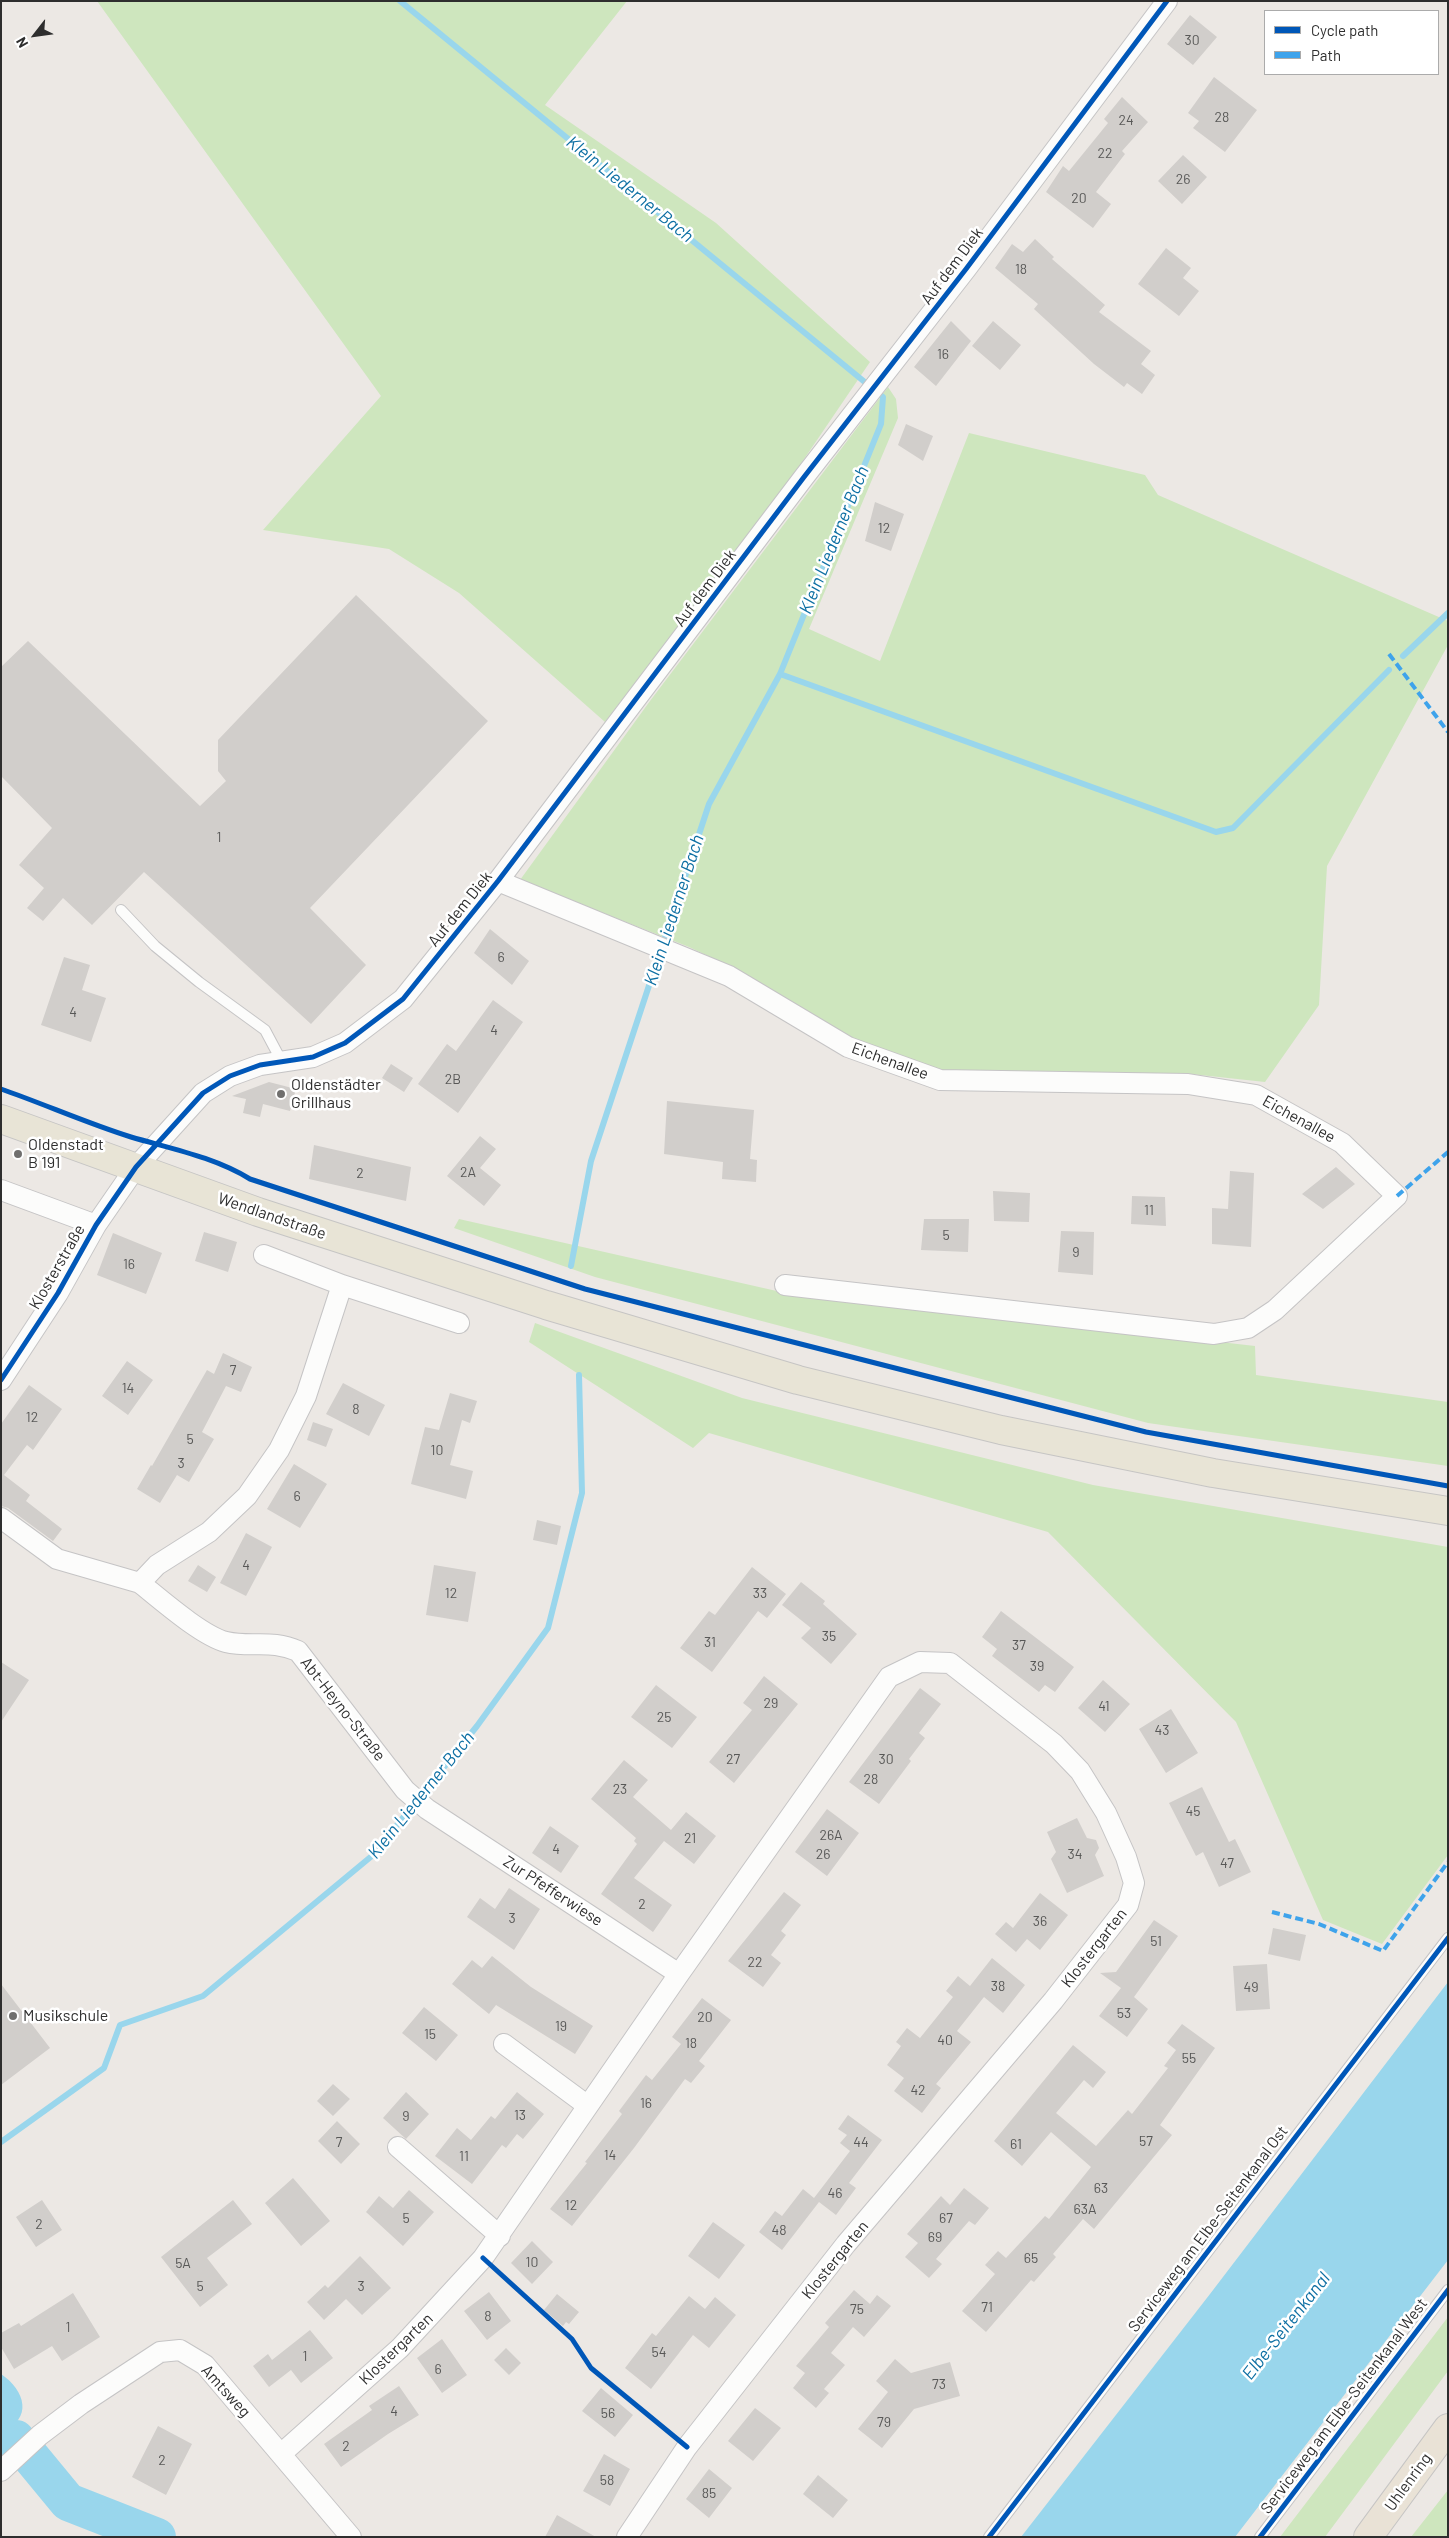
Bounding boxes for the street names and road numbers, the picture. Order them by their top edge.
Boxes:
street label: Auf dem Diek [917,224,987,308]
street label: Auf dem Diek [670,546,740,630]
street label: Auf dem Diek [424,867,496,951]
street label: Eichenallee [849,1038,931,1084]
street label: Eichenallee [1259,1091,1339,1147]
street label: Wendlandstraße [215,1189,329,1243]
street label: Klosterstraße [25,1221,89,1313]
street label: Abt-Heyno-Straße [296,1653,390,1765]
street label: Zur Pfefferwiese [500,1852,606,1930]
street label: Klostergarten [1057,1905,1131,1991]
street label: Serviceweg am Elbe-Seitenkanal Ost [1124,2122,1292,2336]
street label: Klostergarten [798,2217,872,2303]
street label: Serviceweg am Elbe-Seitenkanal West [1257,2294,1431,2518]
street label: Klostergarten [355,2309,437,2389]
street label: Amtsweg [197,2361,255,2421]
street label: Uhlenring [1381,2449,1435,2515]

